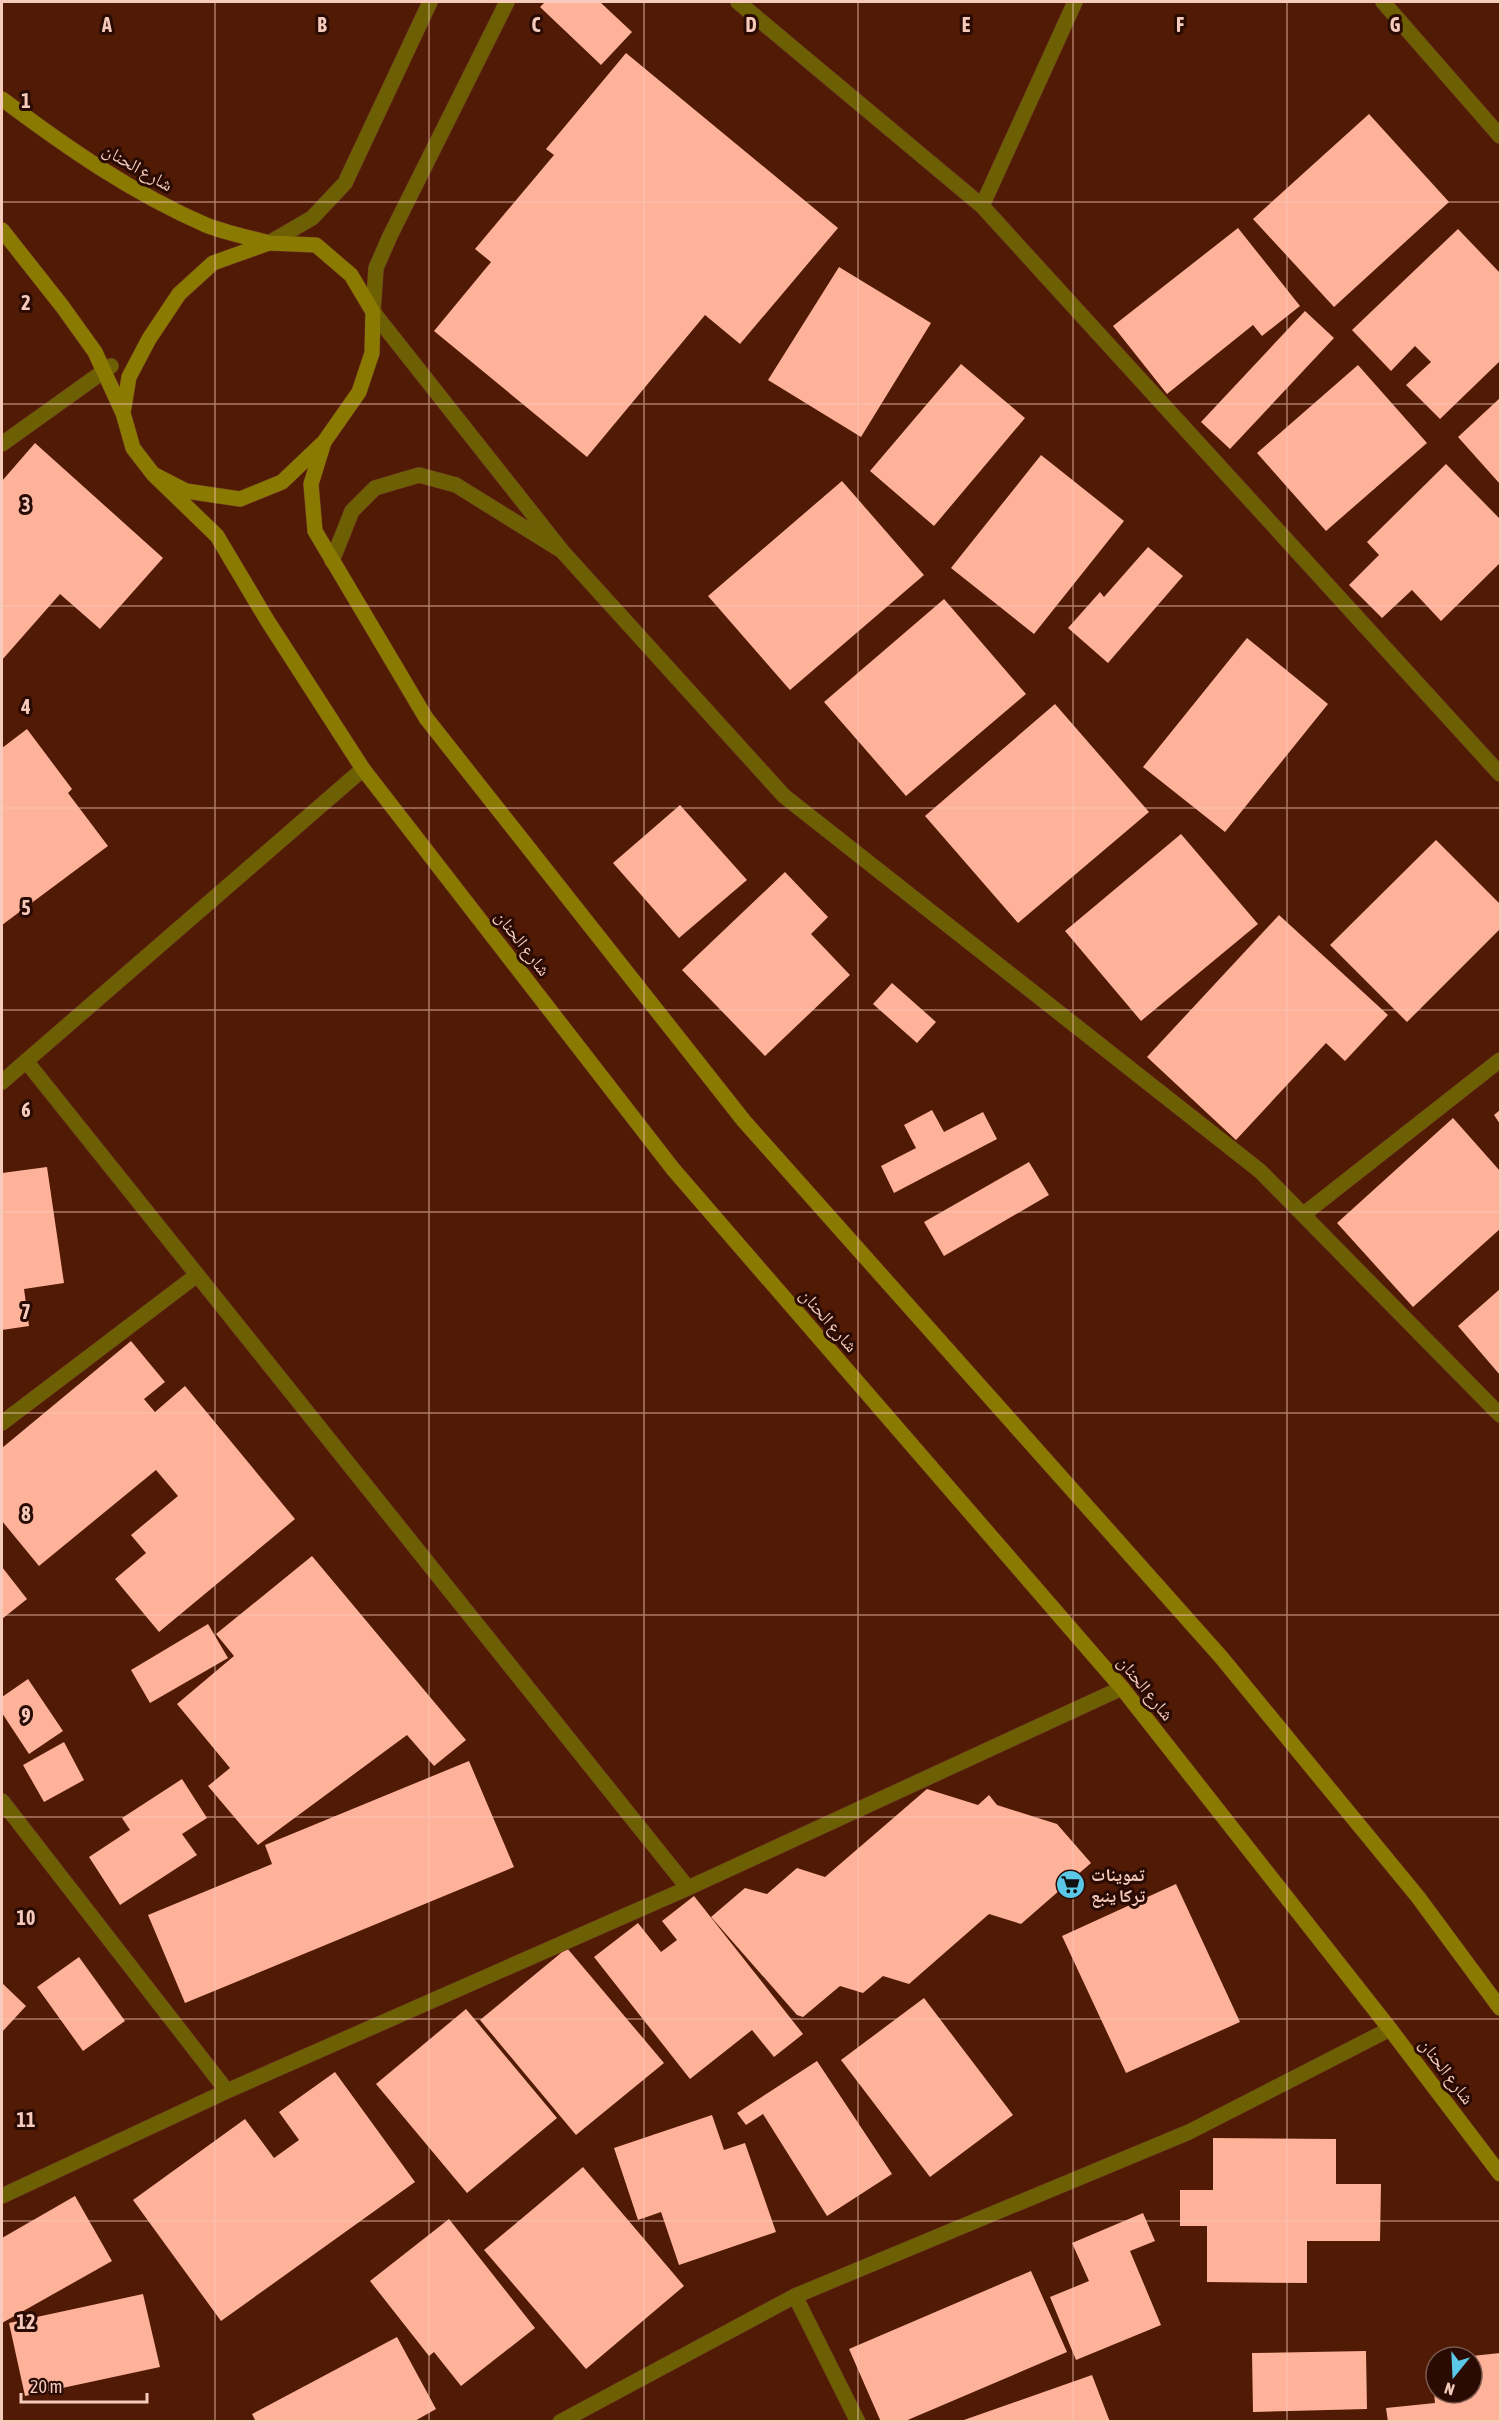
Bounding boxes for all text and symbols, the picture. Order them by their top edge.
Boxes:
text: A [101,13,112,36]
text: B [317,13,327,36]
text: C [532,13,541,36]
text: D [745,13,757,36]
text: E [962,13,971,36]
text: F [1176,13,1184,36]
text: G [1390,13,1401,36]
text: 1 [21,89,31,112]
street label: شارع الحنان [99,139,177,196]
text: 2 [21,291,31,314]
text: 3 [21,493,31,516]
text: 4 [20,695,31,718]
text: 5 [21,896,31,919]
street label: شارع الحنان [490,906,555,980]
text: 6 [21,1098,31,1121]
street label: شارع الحنان [795,1284,862,1357]
text: 7 [21,1300,31,1323]
text: 8 [21,1502,31,1525]
street label: شارع الحنان [1113,1651,1178,1725]
text: 9 [21,1704,31,1727]
place label: تموينات تركا ينبع [1091,1864,1145,1908]
supermarket icon: تموينات تركا ينبع [1054,1868,1086,1900]
text: 10 [17,1906,35,1929]
street label: شارع الحنان [1415,2034,1479,2109]
text: 11 [17,2108,35,2131]
text: 12 [17,2310,35,2333]
north arrow [1424,2345,1484,2405]
scale bar [21,2366,147,2404]
text: 20 m [30,2376,62,2397]
text: N [1442,2379,1457,2399]

